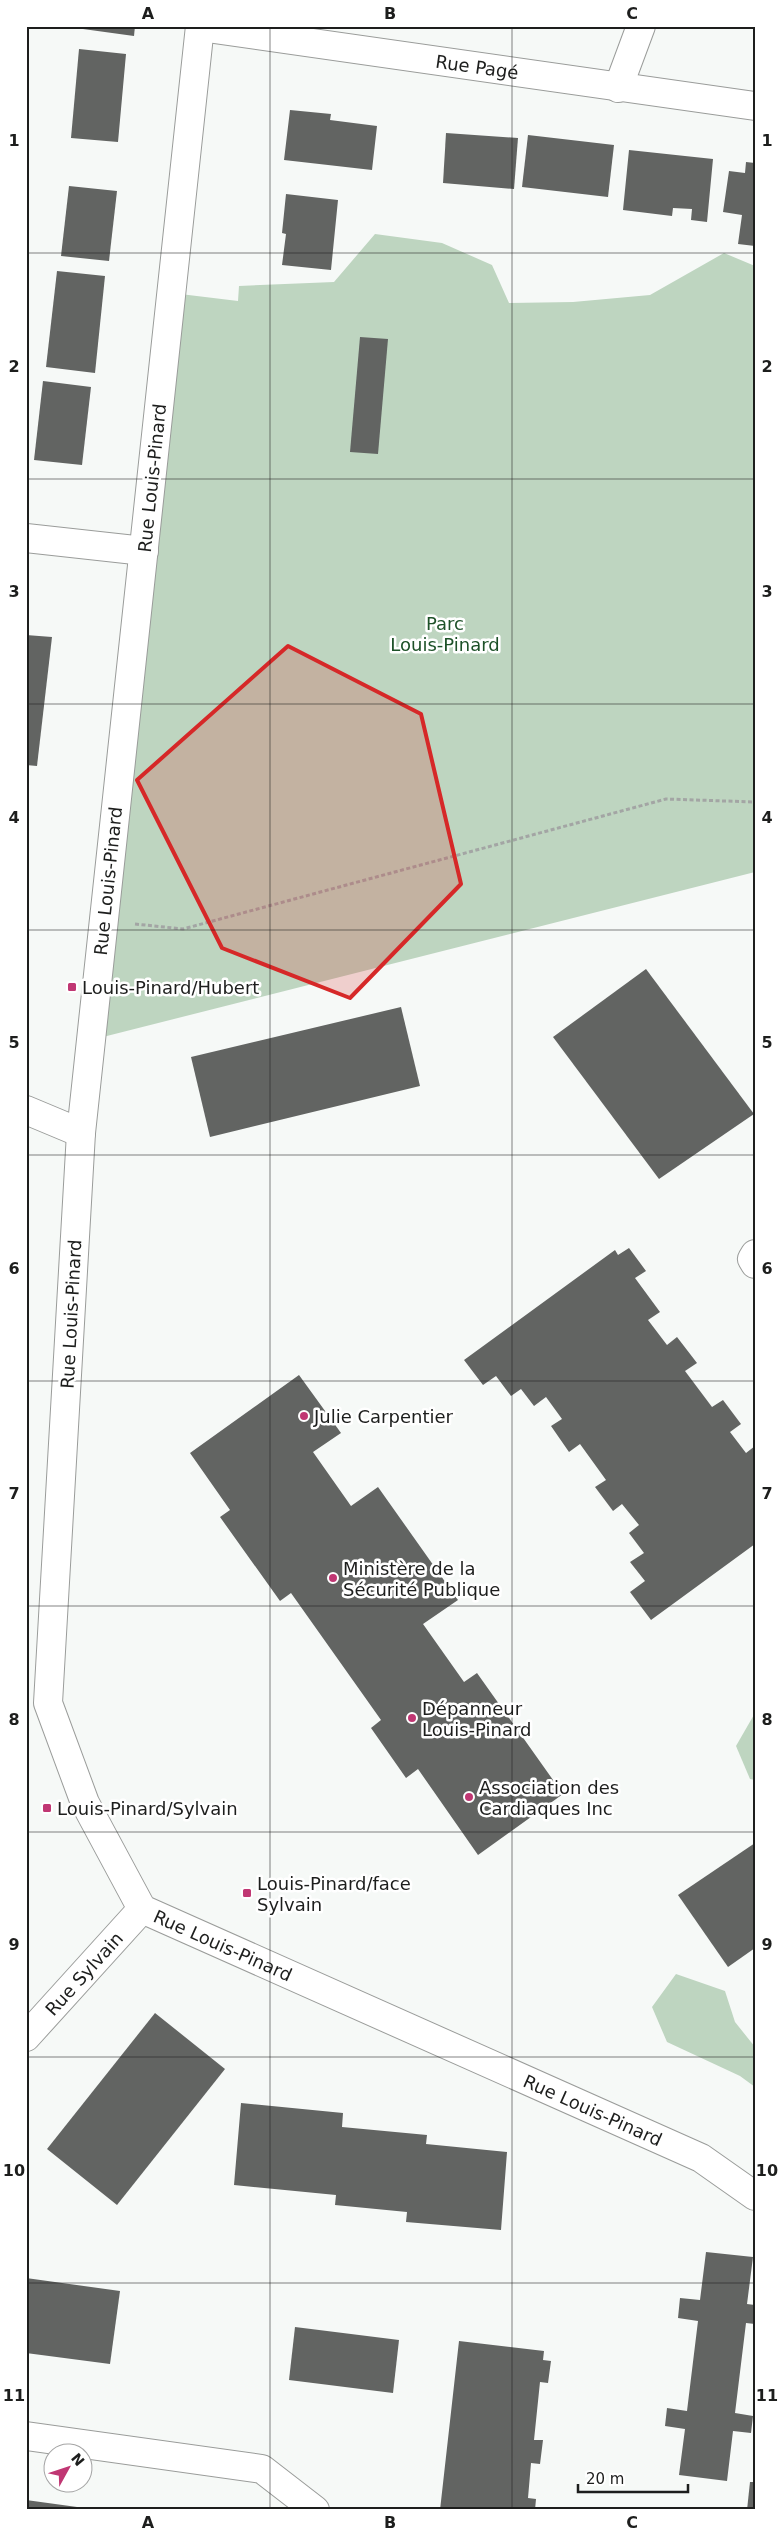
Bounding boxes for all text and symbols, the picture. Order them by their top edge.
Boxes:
text: A [142,4,155,23]
text: B [384,4,396,23]
text: C [626,4,638,23]
street label: Rue Pagé [434,50,520,83]
text: 1 [8,131,20,150]
text: 1 [761,131,773,150]
text: 2 [8,357,20,376]
text: 2 [761,357,773,376]
street label: Rue Louis-Pinard [134,403,170,553]
text: 3 [8,582,20,601]
text: 3 [761,582,773,601]
park label: Parc Louis-Pinard [390,613,500,655]
street label: Rue Louis-Pinard [90,806,126,956]
text: 4 [8,808,20,827]
text: 4 [761,808,773,827]
place label: Louis-Pinard/Hubert [82,977,259,998]
marker: Louis-Pinard/Hubert [66,981,78,993]
text: 5 [8,1033,20,1052]
text: 5 [761,1033,773,1052]
street label: Rue Louis-Pinard [57,1239,85,1389]
text: 6 [8,1259,20,1278]
text: 6 [761,1259,773,1278]
place label: Julie Carpentier [313,1406,454,1427]
marker: Julie Carpentier [298,1410,310,1422]
text: 7 [8,1484,20,1503]
text: 7 [761,1484,773,1503]
place label: Ministère de la Sécurité Publique [343,1558,500,1600]
marker: Ministère de la Sécurité Publique [327,1572,339,1584]
place label: Dépanneur Louis-Pinard [422,1698,531,1740]
text: 8 [8,1710,20,1729]
text: 8 [761,1710,773,1729]
marker: Dépanneur Louis-Pinard [406,1712,418,1724]
place label: Association des Cardiaques Inc [479,1777,619,1819]
marker: Association des Cardiaques Inc [463,1791,475,1803]
place label: Louis-Pinard/Sylvain [57,1798,238,1819]
marker: Louis-Pinard/Sylvain [41,1802,53,1814]
place label: Louis-Pinard/face Sylvain [257,1873,411,1915]
marker: Louis-Pinard/face Sylvain [241,1887,253,1899]
street label: Rue Louis-Pinard [150,1905,296,1985]
street label: Rue Sylvain [41,1927,127,2019]
text: 9 [8,1935,20,1954]
text: 9 [761,1935,773,1954]
street label: Rue Louis-Pinard [520,2070,666,2150]
text: 10 [3,2161,25,2180]
text: 10 [756,2161,778,2180]
text: 11 [3,2386,25,2405]
text: 11 [756,2386,778,2405]
north arrow [42,2444,92,2494]
text: N [68,2450,88,2469]
scale bar [578,2461,688,2493]
text: 20 m [586,2470,624,2488]
text: A [142,2513,155,2532]
text: B [384,2513,396,2532]
text: C [626,2513,638,2532]

